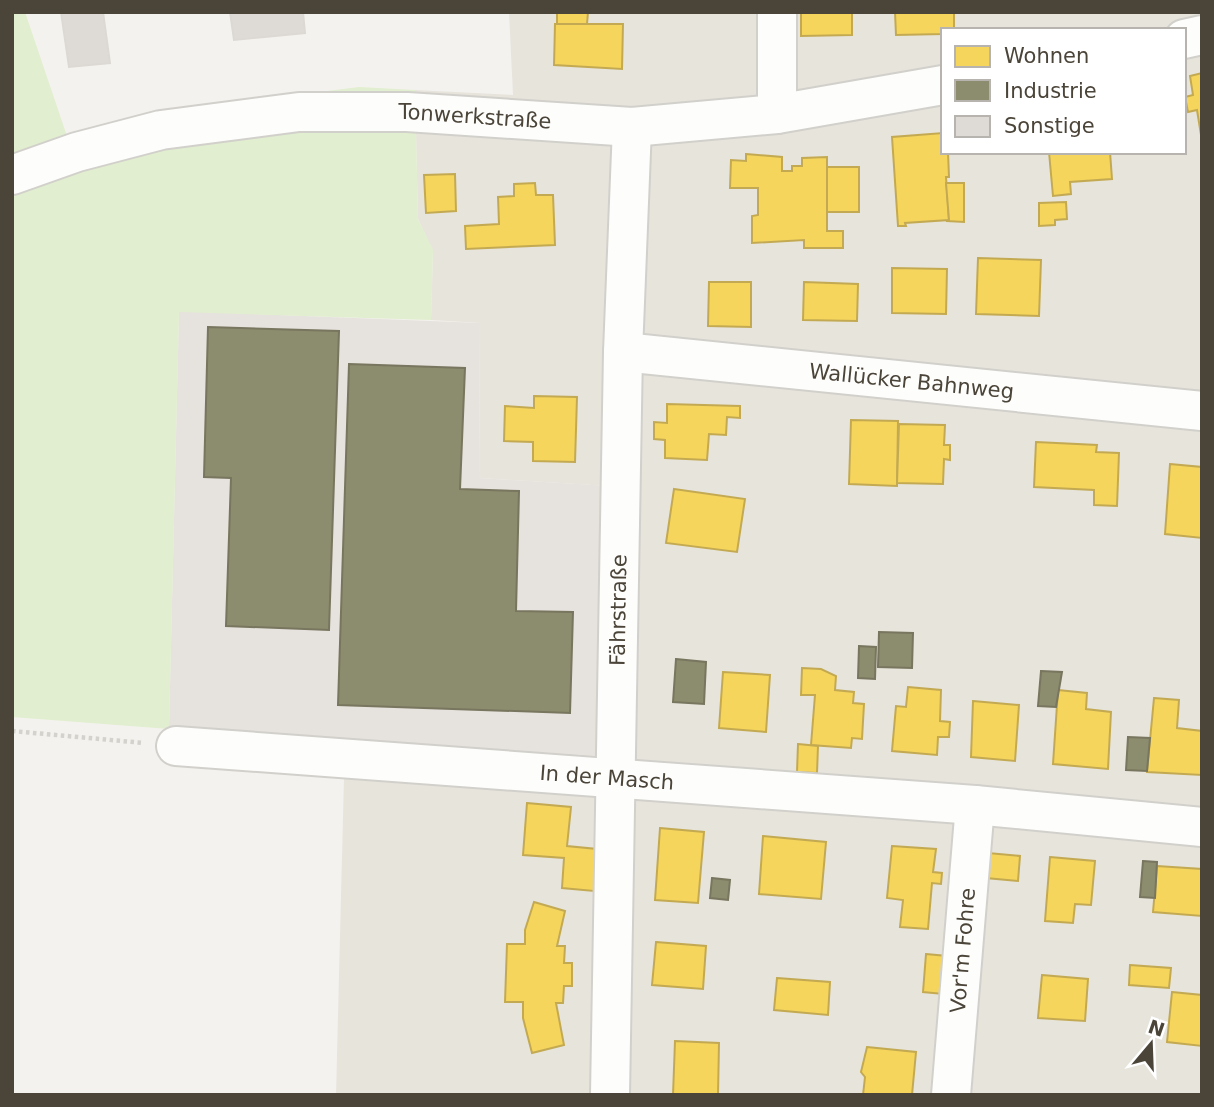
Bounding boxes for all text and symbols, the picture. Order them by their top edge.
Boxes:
legend [941,28,1186,154]
text: Wohnen [1004,44,1089,68]
text: Industrie [1004,79,1097,103]
street label: Tonwerkstraße [397,100,552,134]
text: Sonstige [1004,114,1095,138]
street label: Wallücker Bahnweg [808,359,1015,404]
street label: Fährstraße [606,554,631,666]
street label: In der Masch [539,761,675,795]
street label: Vor'm Fohre [946,887,980,1014]
north arrow [1116,1009,1186,1079]
text: N [1145,1015,1168,1041]

